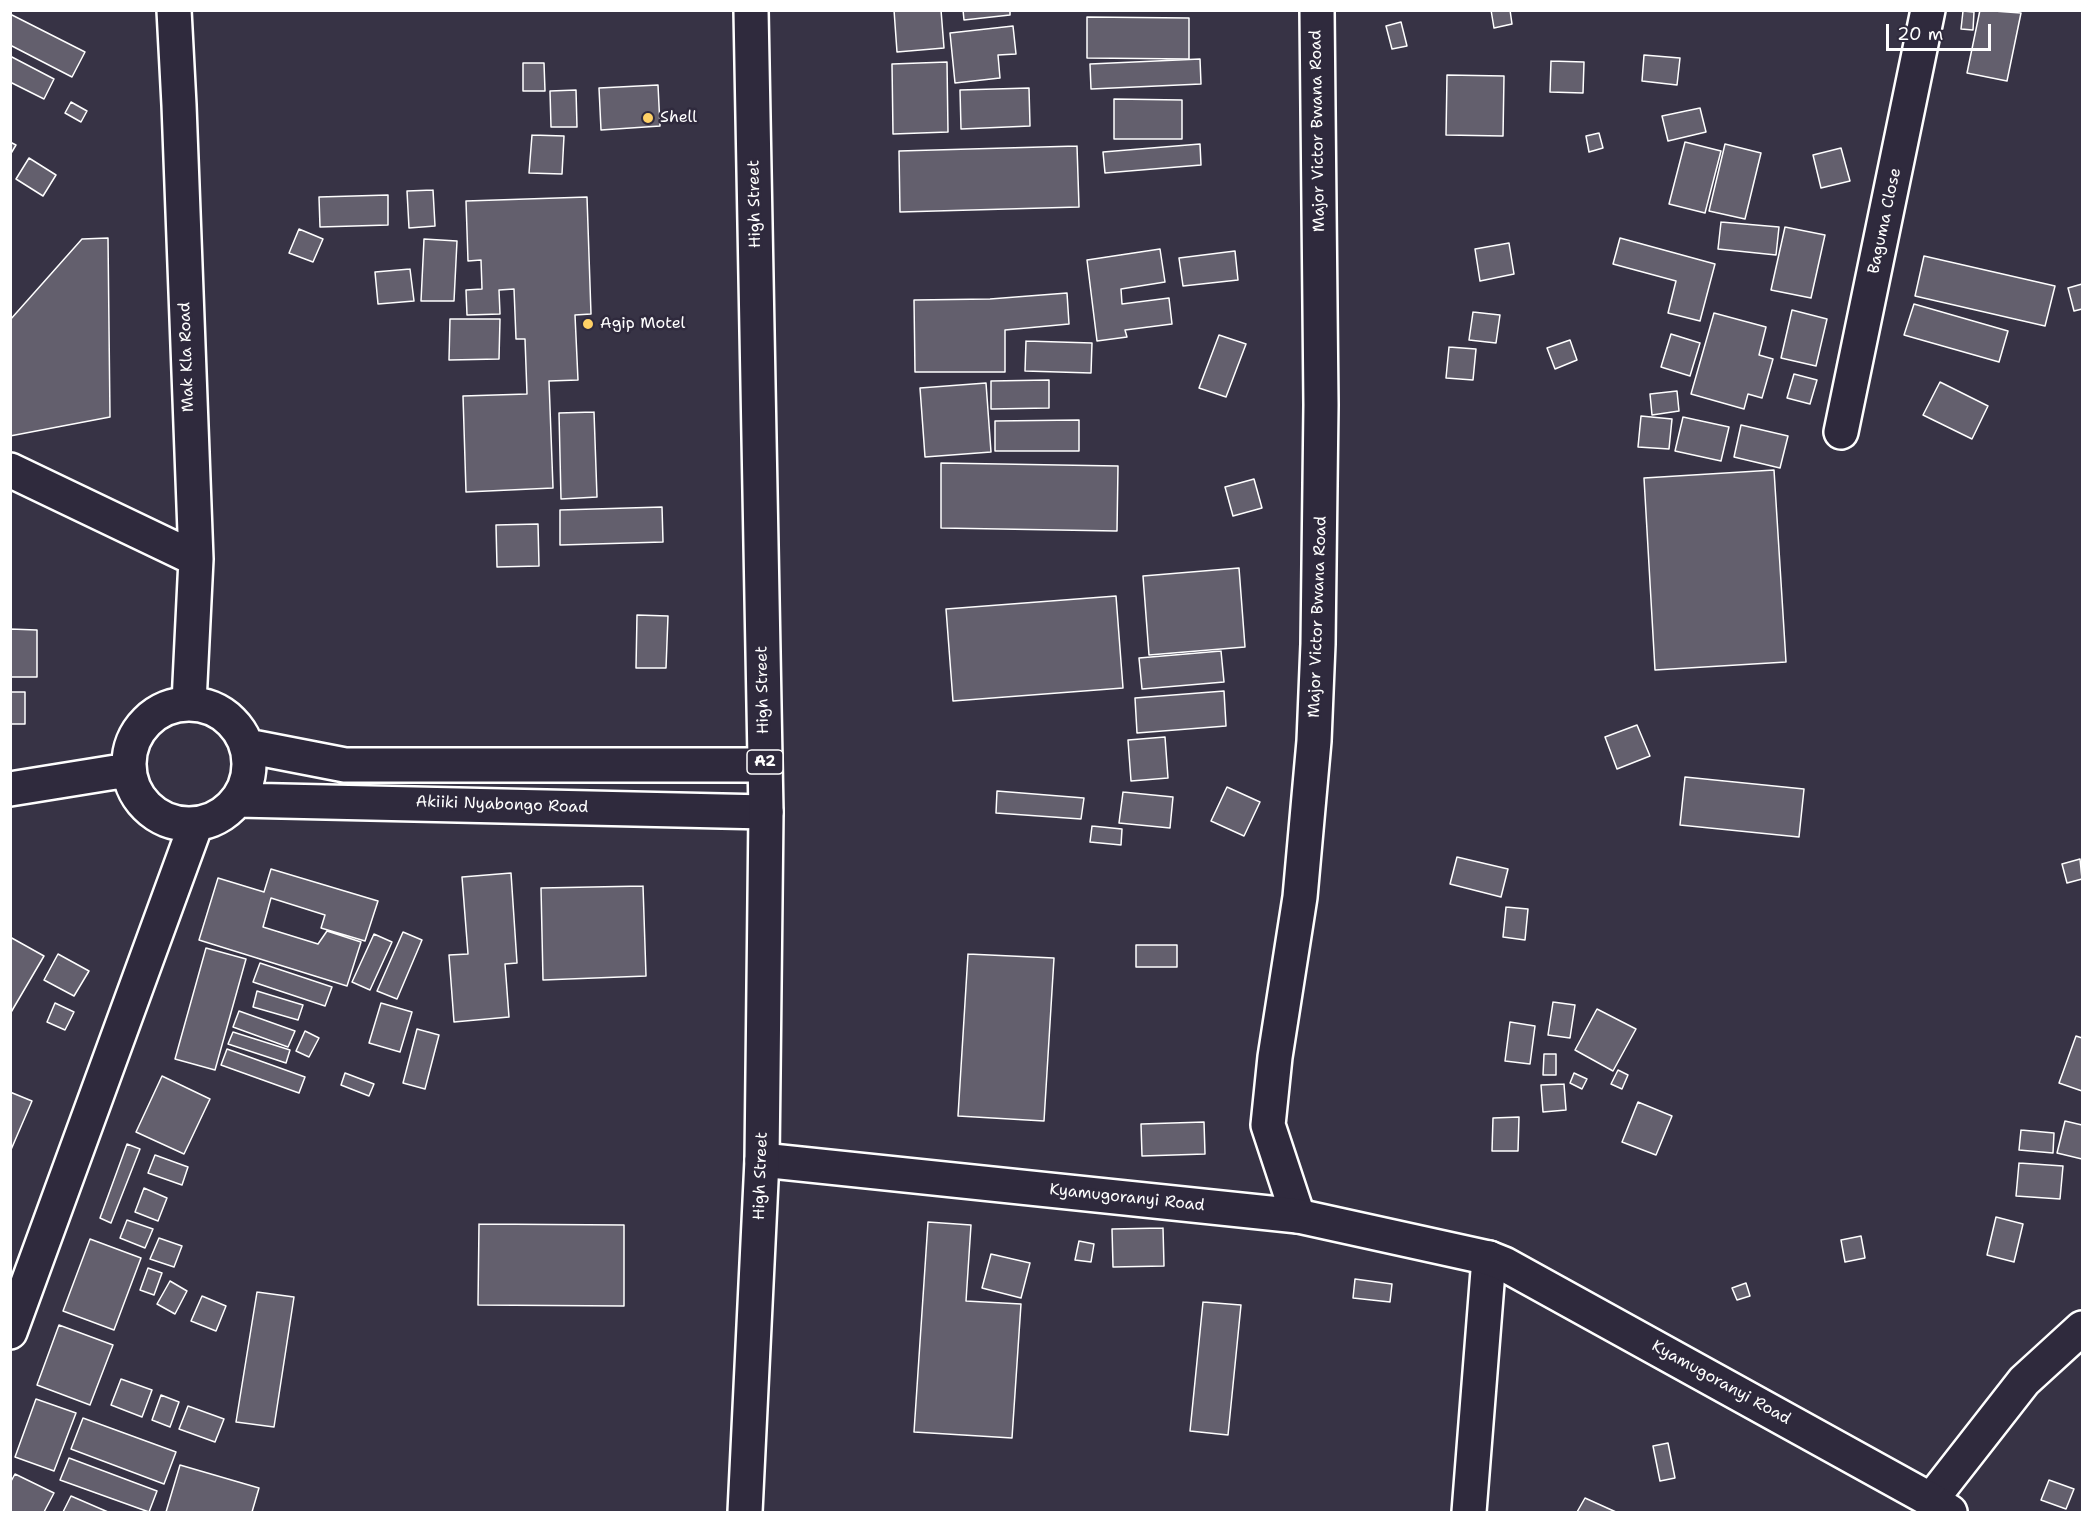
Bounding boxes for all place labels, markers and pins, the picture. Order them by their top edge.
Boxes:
place label: Shell [660,108,697,128]
marker: Shell [641,111,655,125]
place label: Agip Motel [600,314,685,334]
marker: Agip Motel [581,317,595,331]

